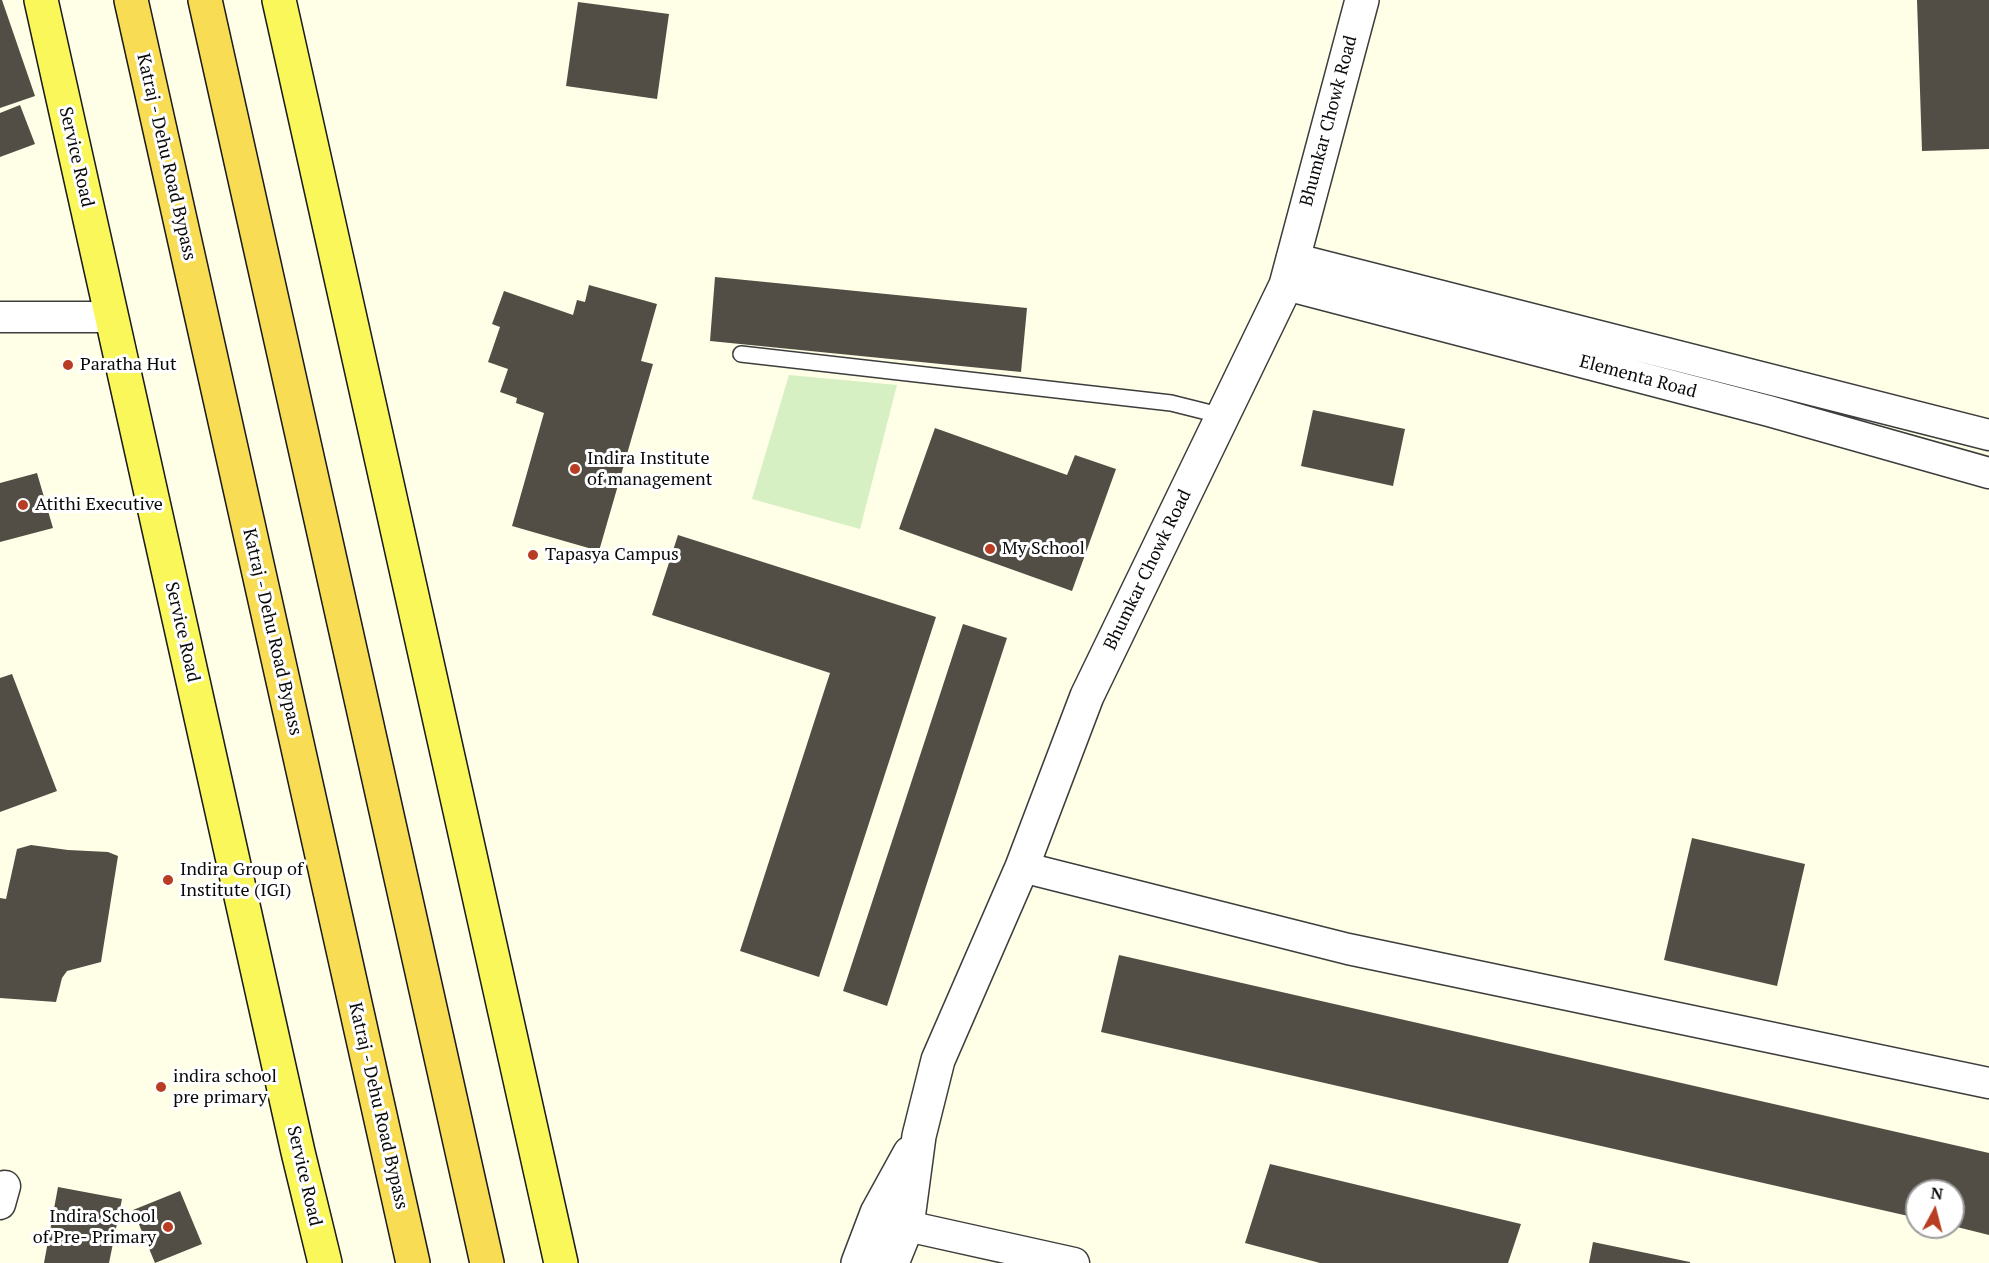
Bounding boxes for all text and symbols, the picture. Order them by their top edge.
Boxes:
street label: Bhumkar Chowk Road [1296,33,1362,209]
street label: Katraj - Dehu Road Bypass [132,51,200,263]
street label: Service Road [54,105,98,209]
street label: Elementa Road [1577,351,1699,403]
place label: Paratha Hut [80,354,177,376]
marker: Paratha Hut [61,358,75,372]
place label: Indira Institute of management [587,448,712,490]
marker: Indira Institute of management [568,462,582,476]
street label: Bhumkar Chowk Road [1100,486,1196,654]
place label: Atithi Executive [35,494,163,516]
marker: Atithi Executive [16,498,30,512]
street label: Katraj - Dehu Road Bypass [238,526,306,738]
place label: My School [1002,538,1085,560]
marker: My School [983,542,997,556]
place label: Tapasya Campus [545,544,679,566]
marker: Tapasya Campus [526,548,540,562]
street label: Service Road [160,580,204,684]
place label: Indira Group of Institute (IGI) [180,859,303,902]
marker: Indira Group of Institute (IGI) [161,873,175,887]
street label: Katraj - Dehu Road Bypass [344,1000,412,1212]
place label: indira school pre primary [173,1066,277,1108]
marker: indira school pre primary [154,1080,168,1094]
street label: Service Road [282,1124,326,1228]
north arrow [1905,1179,1965,1239]
text: N [1930,1181,1944,1205]
place label: Indira School of Pre- Primary [33,1206,156,1248]
marker: Indira School of Pre- Primary [161,1220,175,1234]

